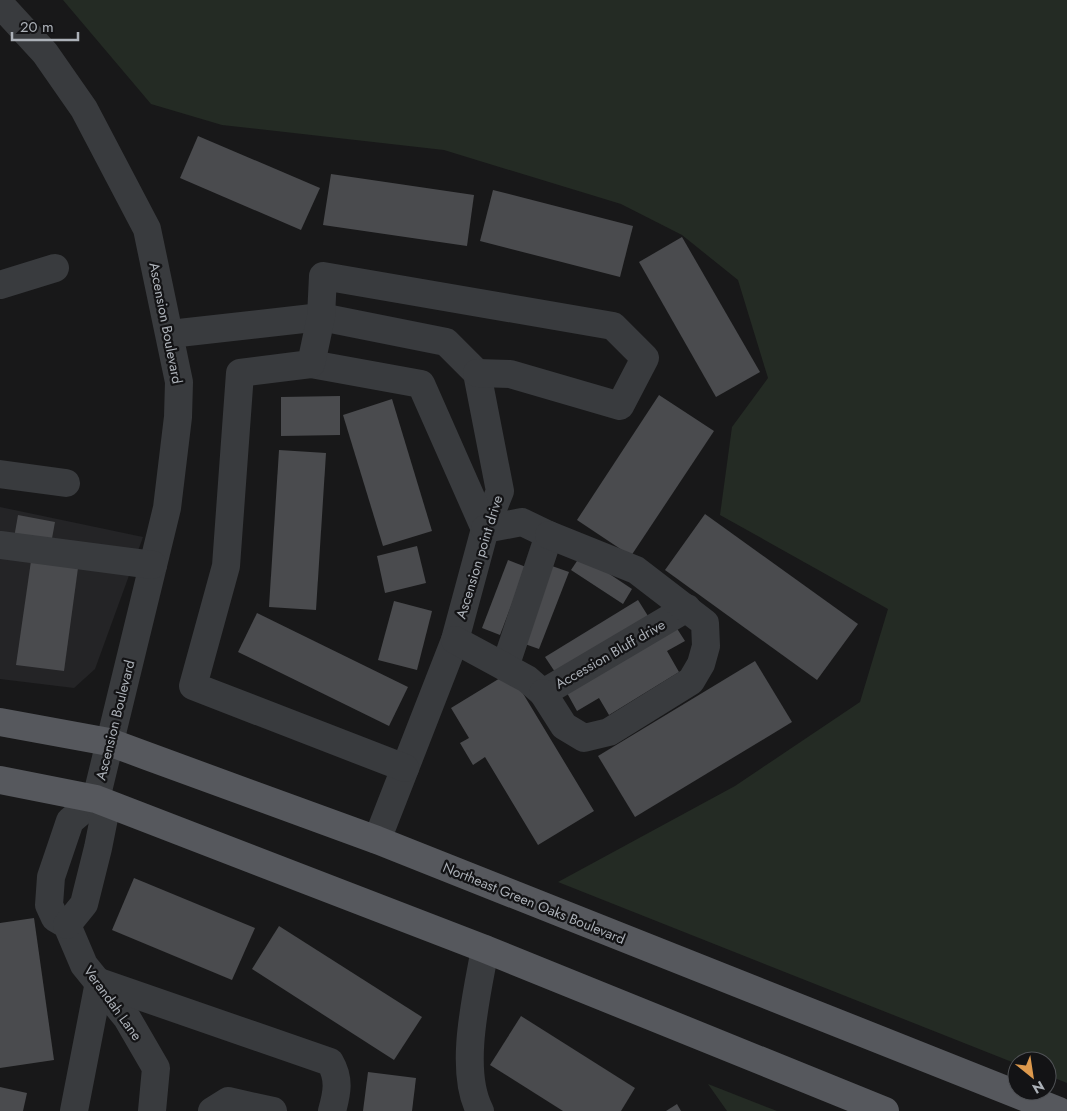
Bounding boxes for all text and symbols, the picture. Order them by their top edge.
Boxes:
scale bar [12,10,79,42]
text: 20 m [20,16,54,38]
street label: Ascension Boulevard [144,261,188,385]
street label: Ascension point drive [451,493,507,621]
street label: Accession Bluff drive [551,614,669,694]
street label: Ascension Boulevard [90,658,140,782]
street label: Northeast Green Oaks Boulevard [440,857,628,949]
street label: Verandah Lane [79,961,147,1045]
north arrow [1007,1051,1057,1101]
text: N [1029,1076,1048,1099]

